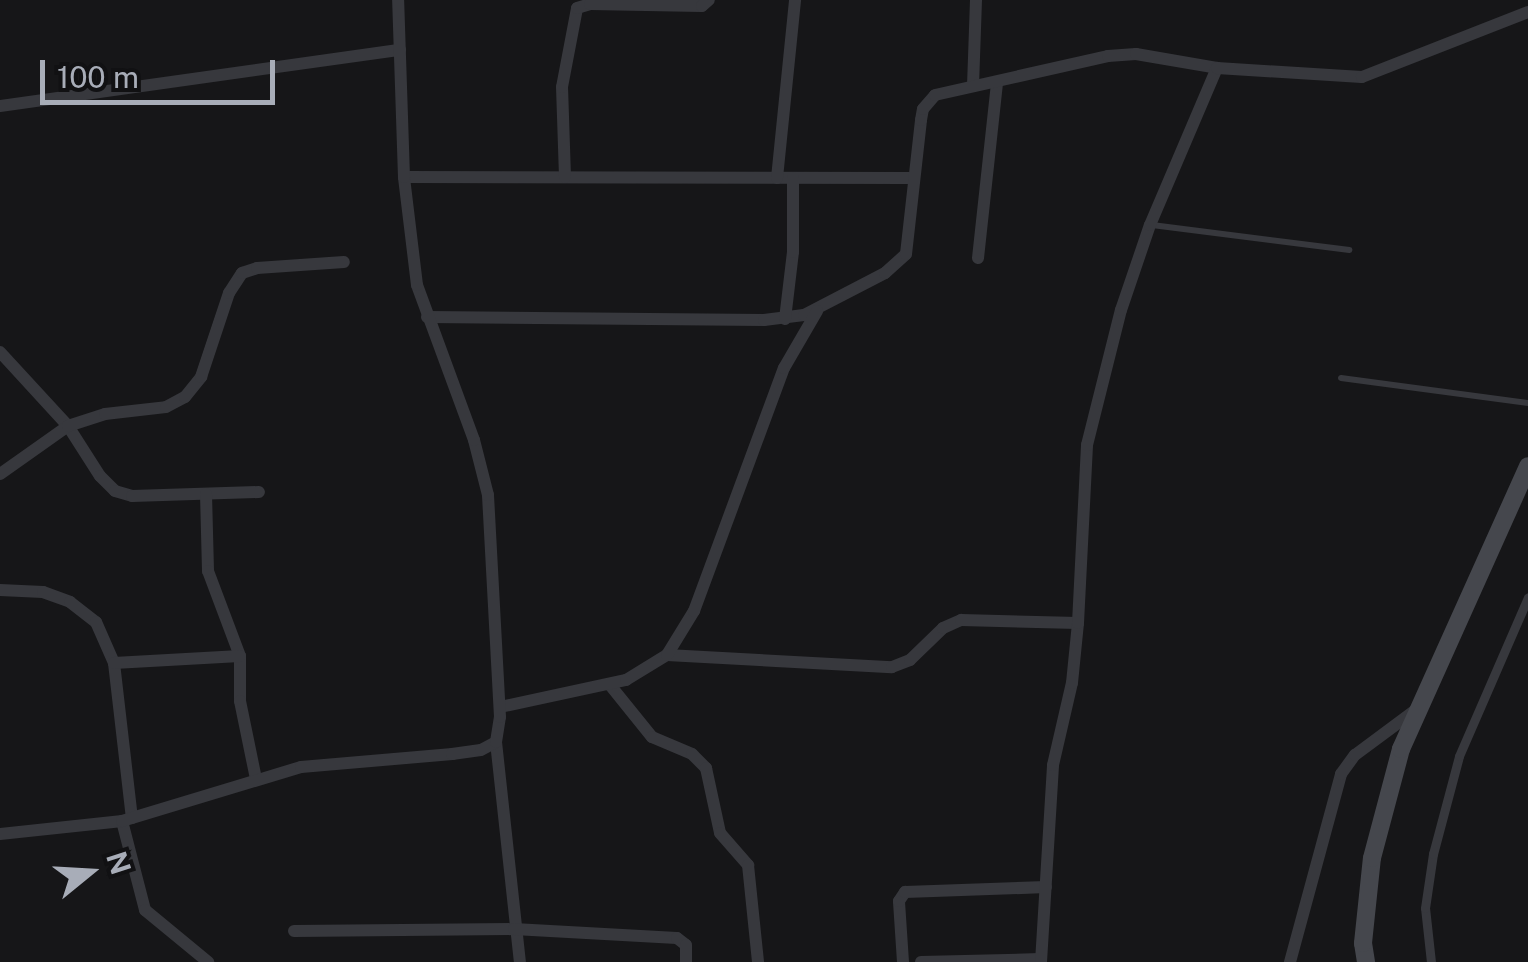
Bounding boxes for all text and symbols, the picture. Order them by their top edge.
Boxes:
scale bar [45,40,280,102]
text: 100 m [57,59,139,95]
north arrow [40,822,140,922]
text: N [100,847,138,878]

